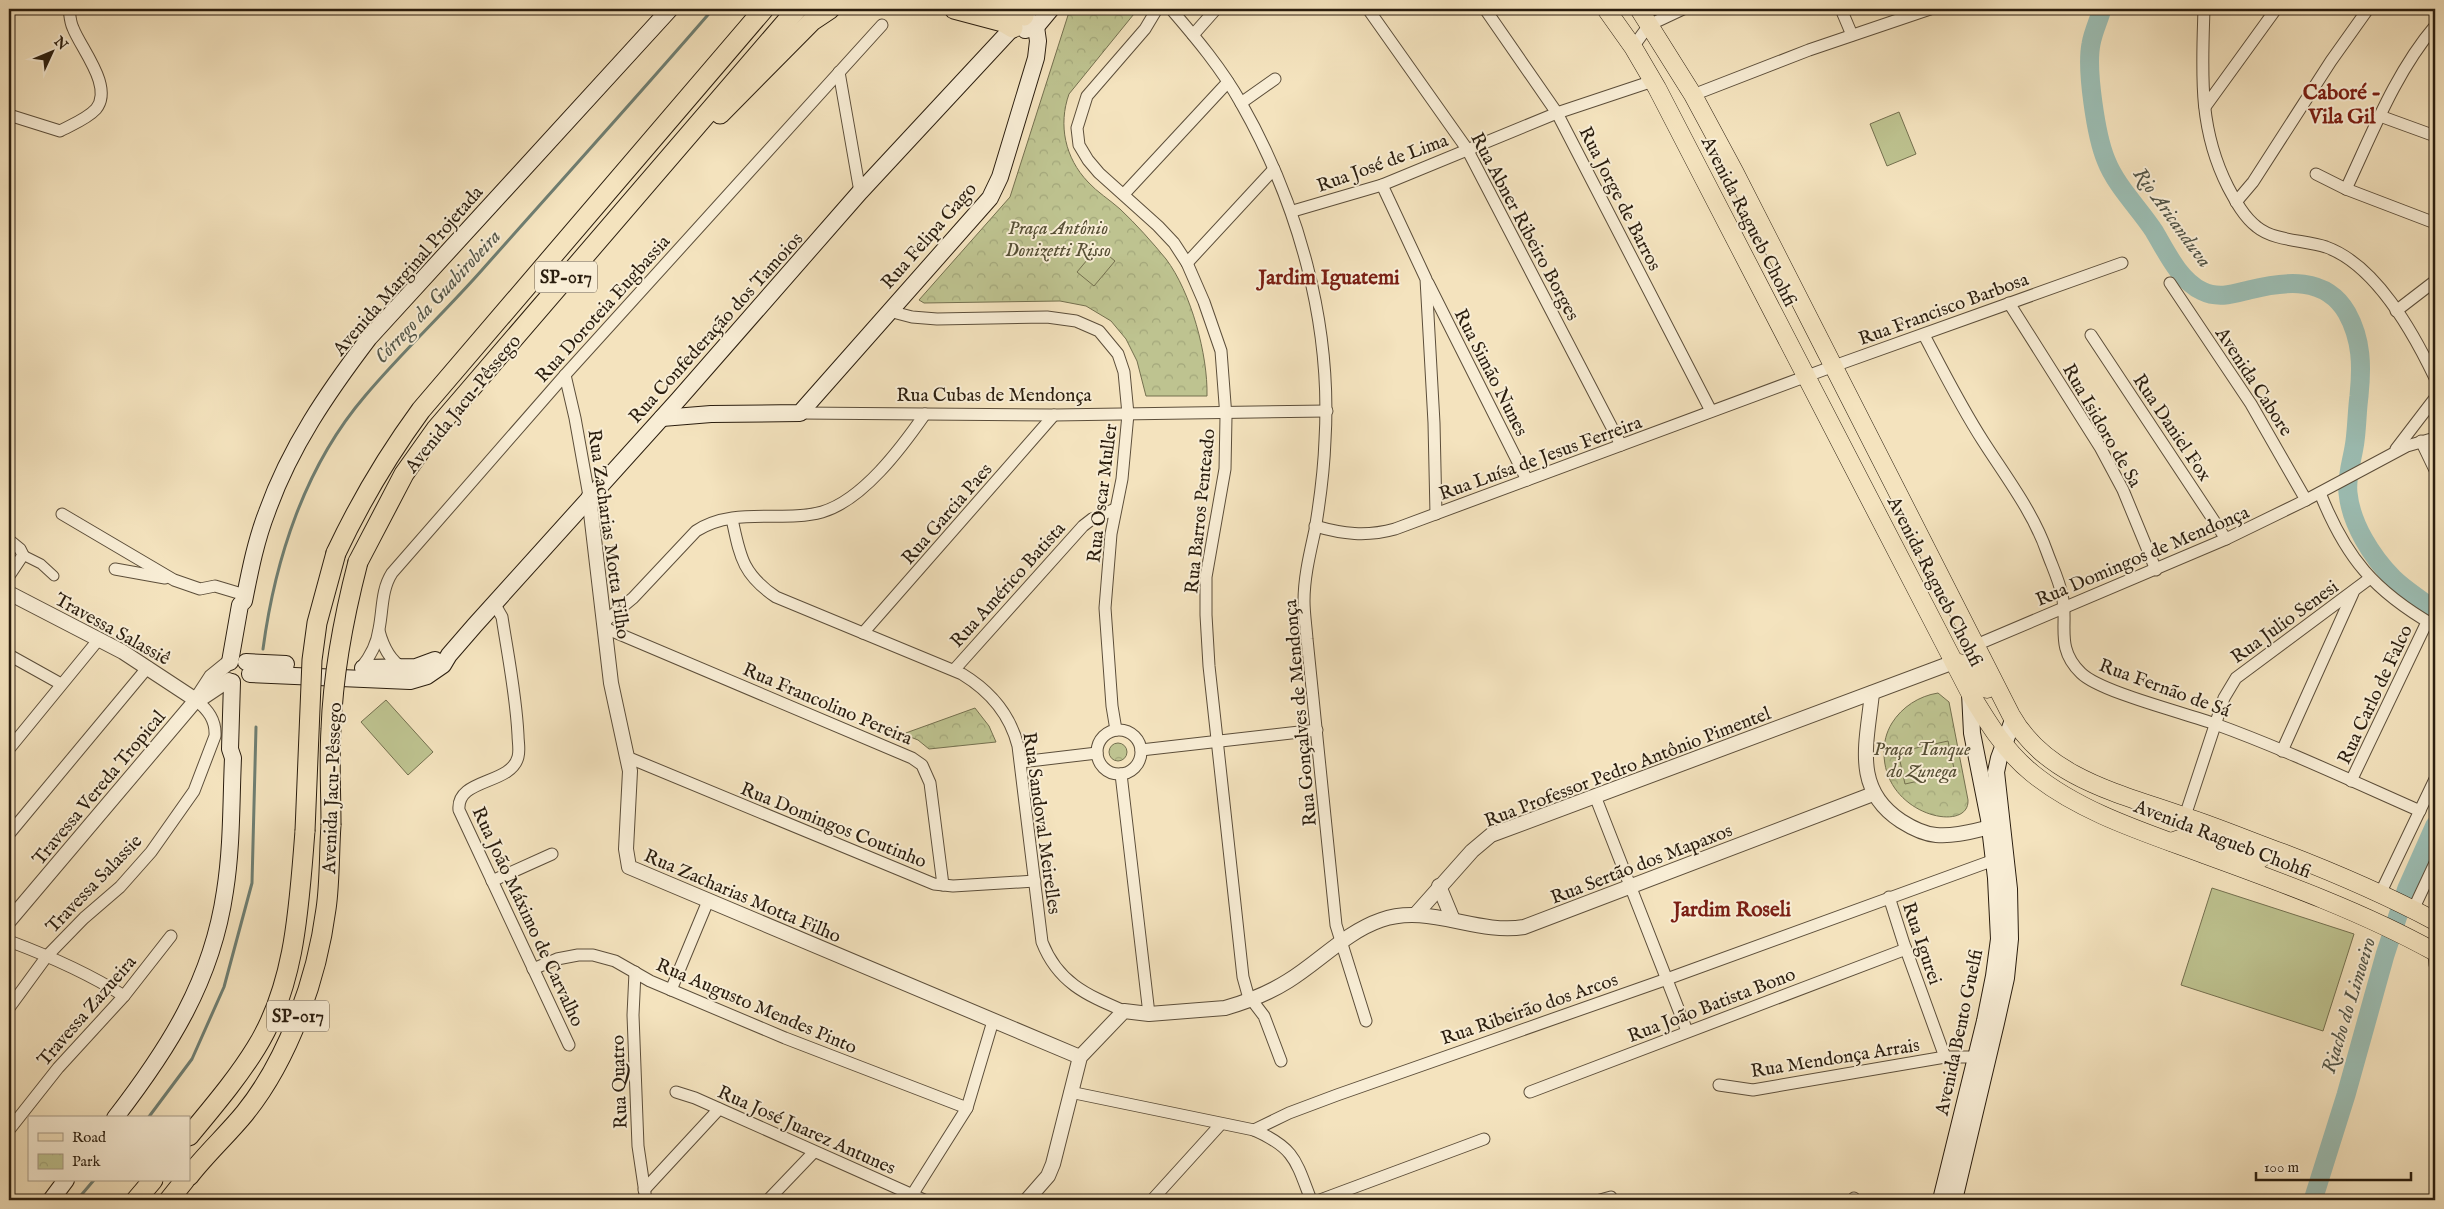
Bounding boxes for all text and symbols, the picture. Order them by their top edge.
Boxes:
north arrow [28,28,78,78]
text: N [49,32,71,54]
district label: Caboré - Vila Gil [2303,80,2381,131]
street label: Rua Jorge de Barros [1572,123,1666,275]
street label: Rua José de Lima [1314,129,1452,199]
street label: Rua Abner Ribeiro Borges [1464,129,1584,325]
street label: Avenida Ragueb Chohfi [1694,132,1802,311]
water label: Rio Aricanduva [2127,163,2217,273]
street label: Rua Felipa Gago [877,178,982,295]
street label: Avenida Marginal Projetada [327,181,489,362]
park label: Praça Antônio Donizetti Risso [1005,217,1111,263]
water label: Córrego da Guabirobeira [370,225,507,370]
street label: Rua Confederação dos Tamoios [624,228,809,429]
street label: Rua Doroteia Eugbassia [531,230,677,388]
road number: SP-017 [535,262,597,292]
district label: Jardim Iguatemi [1255,265,1400,292]
street label: Rua Francisco Barbosa [1855,268,2033,352]
street label: Rua Simão Nunes [1448,305,1533,441]
street label: Avenida Cabore [2209,322,2298,441]
street label: Avenida Jacu-Pêssego [400,330,527,479]
street label: Rua Isidoro de Sa [2056,360,2147,493]
street label: Rua Daniel Fox [2127,370,2216,486]
street label: Rua Cubas de Mendonça [896,384,1093,408]
street label: Rua Luísa de Jesus Ferreira [1436,411,1646,507]
street label: Rua Oscar Muller [1083,422,1123,564]
street label: Rua Zacharias Motta Filho [581,428,635,641]
street label: Rua Barros Penteado [1180,428,1222,595]
street label: Rua Garcia Paes [897,459,998,570]
street label: Avenida Ragueb Chohfi [1880,492,1988,671]
street label: Rua Domingos de Mendonça [2032,501,2254,613]
street label: Rua Américo Batista [946,517,1072,653]
street label: Rua Julio Senesi [2227,575,2344,670]
street label: Travessa Salassiê [50,588,174,672]
street label: Rua Gonçalves de Mendonça [1279,598,1323,827]
street label: Rua Carlo de Falco [2333,621,2419,769]
street label: Rua Fernão de Sá [2095,654,2234,724]
street label: Rua Francolino Pereira [739,658,917,752]
street label: Avenida Jacu-Pêssego [318,702,348,875]
street label: Rua Professor Pedro Antônio Pimentel [1481,702,1775,834]
street label: Travessa Vereda Tropical [28,705,172,871]
street label: Rua Sandoval Meirelles [1016,731,1066,916]
park label: Praça Tanque do Zunega [1873,738,1971,784]
street label: Rua Domingos Coutinho [737,777,930,874]
street label: Avenida Ragueb Chohfi [2129,795,2314,885]
street label: Rua João Máximo de Carvalho [466,803,589,1031]
street label: Rua Sertão dos Mapaxos [1547,819,1736,911]
street label: Travessa Salassie [41,830,148,939]
street label: Rua Zacharias Motta Filho [640,844,844,949]
district label: Jardim Roseli [1670,897,1791,924]
street label: Rua Igurei [1896,899,1946,988]
water label: Riacho do Limoeiro [2317,934,2382,1076]
street label: Avenida Bento Guelfi [1930,947,1989,1119]
street label: Travessa Zazueira [33,950,143,1072]
street label: Rua Augusto Mendes Pinto [652,954,860,1060]
street label: Rua João Batista Bono [1624,963,1799,1049]
street label: Rua Ribeirão dos Arcos [1438,968,1621,1051]
road number: SP-017 [267,1000,329,1032]
street label: Rua Mendonça Arrais [1749,1034,1922,1084]
street label: Rua Quatro [606,1035,634,1129]
street label: Rua José Juarez Antunes [713,1081,899,1181]
legend [28,1116,190,1182]
text: Road [72,1128,107,1147]
scale bar [2256,1149,2412,1181]
text: Park [72,1152,102,1171]
text: 100 m [2264,1158,2300,1177]

